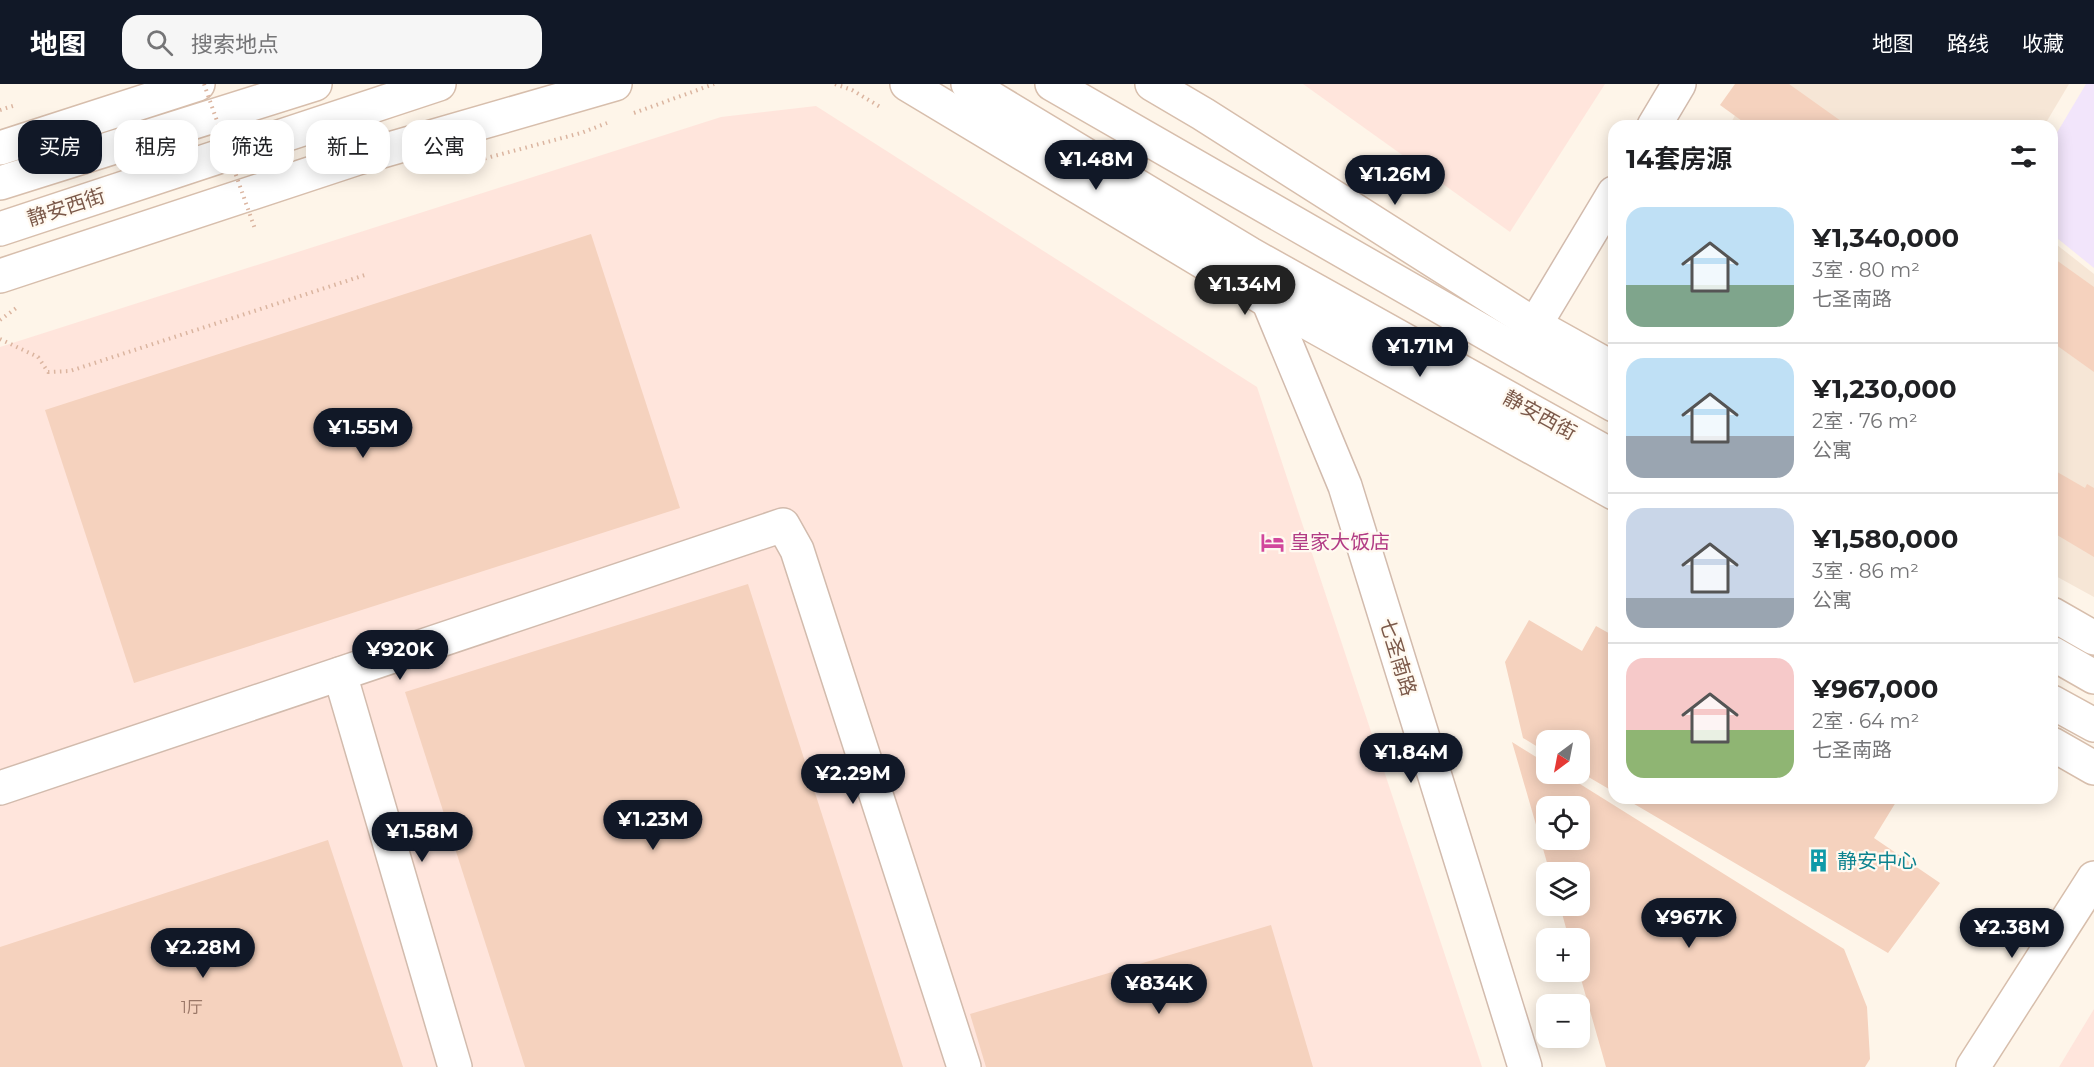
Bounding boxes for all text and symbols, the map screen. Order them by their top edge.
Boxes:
search box [122,15,542,69]
icon: search [143,26,176,59]
text: 地图 [30,27,86,61]
text: 搜索地点 [191,31,279,58]
text: 地图 [1872,31,1914,56]
text: 路线 [1947,31,1989,56]
text: 收藏 [2022,31,2064,56]
chip: 买房 [18,120,102,174]
chip: 租房 [114,120,198,174]
chip: 筛选 [210,120,294,174]
chip: 新上 [306,120,390,174]
chip: 公寓 [402,120,486,174]
pin: ¥1.48M [1047,140,1145,191]
icon: filters [2007,140,2040,173]
text: 14套房源 [1626,143,1732,175]
text: ¥1.48M [1059,147,1133,171]
pin: ¥1.26M [1346,155,1444,206]
text: ¥1.26M [1359,162,1431,186]
street label: 静安西街 [24,183,108,231]
text: ¥1,340,000 [1812,222,1959,254]
icon: home [1674,231,1746,303]
text: 3室 · 80 m² [1812,258,1920,282]
pin: ¥1.34M [1196,265,1294,316]
text: ¥1.34M [1208,272,1282,296]
text: 七圣南路 [1812,287,1892,311]
pin: ¥1.71M [1371,327,1469,378]
text: ¥1.71M [1386,334,1454,358]
text: ¥1,230,000 [1812,373,1957,405]
icon: home [1674,382,1746,454]
street label: 静安西街 [1499,385,1581,445]
pin: ¥1.55M [314,408,412,459]
text: 2室 · 76 m² [1812,409,1918,433]
text: ¥1.55M [327,415,399,439]
text: 公寓 [1812,438,1852,462]
text: ¥1,580,000 [1812,523,1958,555]
hotel icon: 皇家大饭店 [1259,529,1285,555]
place label: 皇家大饭店 [1290,530,1390,554]
icon: home [1674,532,1746,604]
text: 3室 · 86 m² [1812,559,1919,583]
text: 公寓 [1812,588,1852,612]
street label: 七圣南路 [1375,615,1421,699]
pin: ¥920K [358,630,442,681]
text: ¥920K [366,637,434,661]
text: ¥967,000 [1812,673,1938,705]
icon: home [1674,682,1746,754]
text: 2室 · 64 m² [1812,709,1919,733]
north arrow [1536,730,1590,784]
map controls [1536,730,1590,1048]
pin: ¥1.84M [1362,733,1460,784]
text: 七圣南路 [1812,738,1892,762]
text: ¥1.84M [1374,740,1448,764]
pin: ¥2.29M [804,754,902,805]
text: ¥2.29M [815,761,891,785]
button: locate [1536,796,1590,850]
pin: ¥1.23M [604,800,702,851]
text: ¥1.23M [617,807,689,831]
pin: ¥1.58M [373,812,471,863]
text: ¥1.58M [386,819,458,843]
building icon: 静安中心 [1806,848,1832,874]
place label: 静安中心 [1837,849,1917,873]
button: layers [1536,862,1590,916]
pin: ¥967K [1647,898,1731,949]
text: ¥967K [1655,905,1723,929]
pin: ¥2.38M [1963,908,2061,959]
text: ¥2.38M [1974,915,2050,939]
pin: ¥2.28M [154,928,252,979]
button: + [1536,928,1590,982]
text: ¥2.28M [165,935,241,959]
pin: ¥834K [1117,964,1201,1015]
text: ¥834K [1125,971,1193,995]
button: − [1536,994,1590,1048]
house number: 1厅 [181,998,203,1017]

